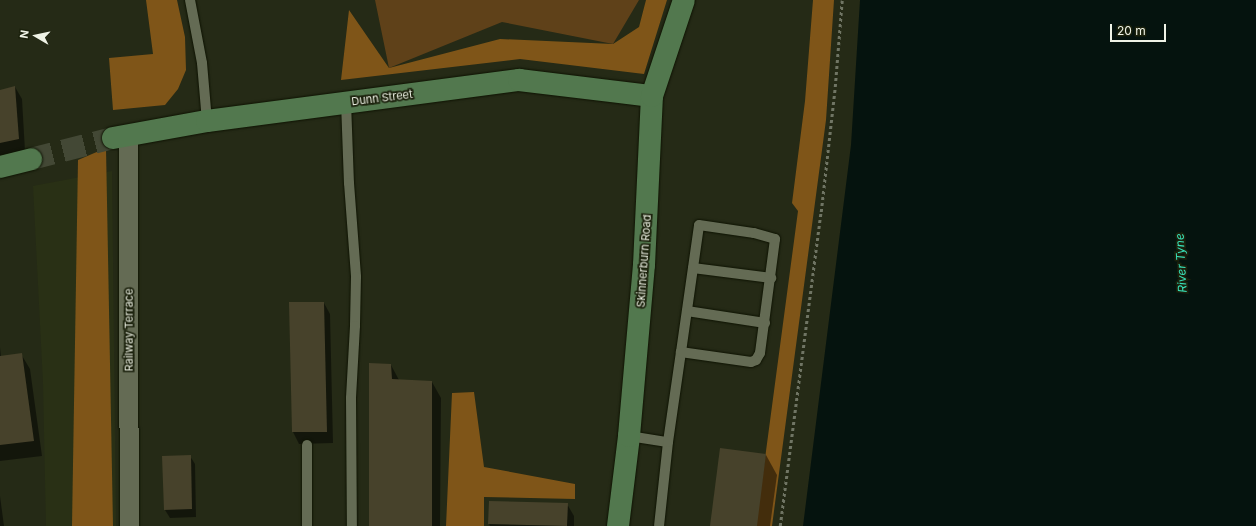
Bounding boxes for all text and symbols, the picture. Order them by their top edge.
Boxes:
north arrow [16,16,56,56]
scale bar [1112,16,1168,42]
text: 20 m [1117,23,1146,38]
text: N [17,29,32,39]
street label: Dunn Street [351,88,413,108]
street label: Skinnerburn Road [634,214,654,308]
water label: River Tyne [1172,233,1190,293]
street label: Railway Terrace [122,289,136,371]

